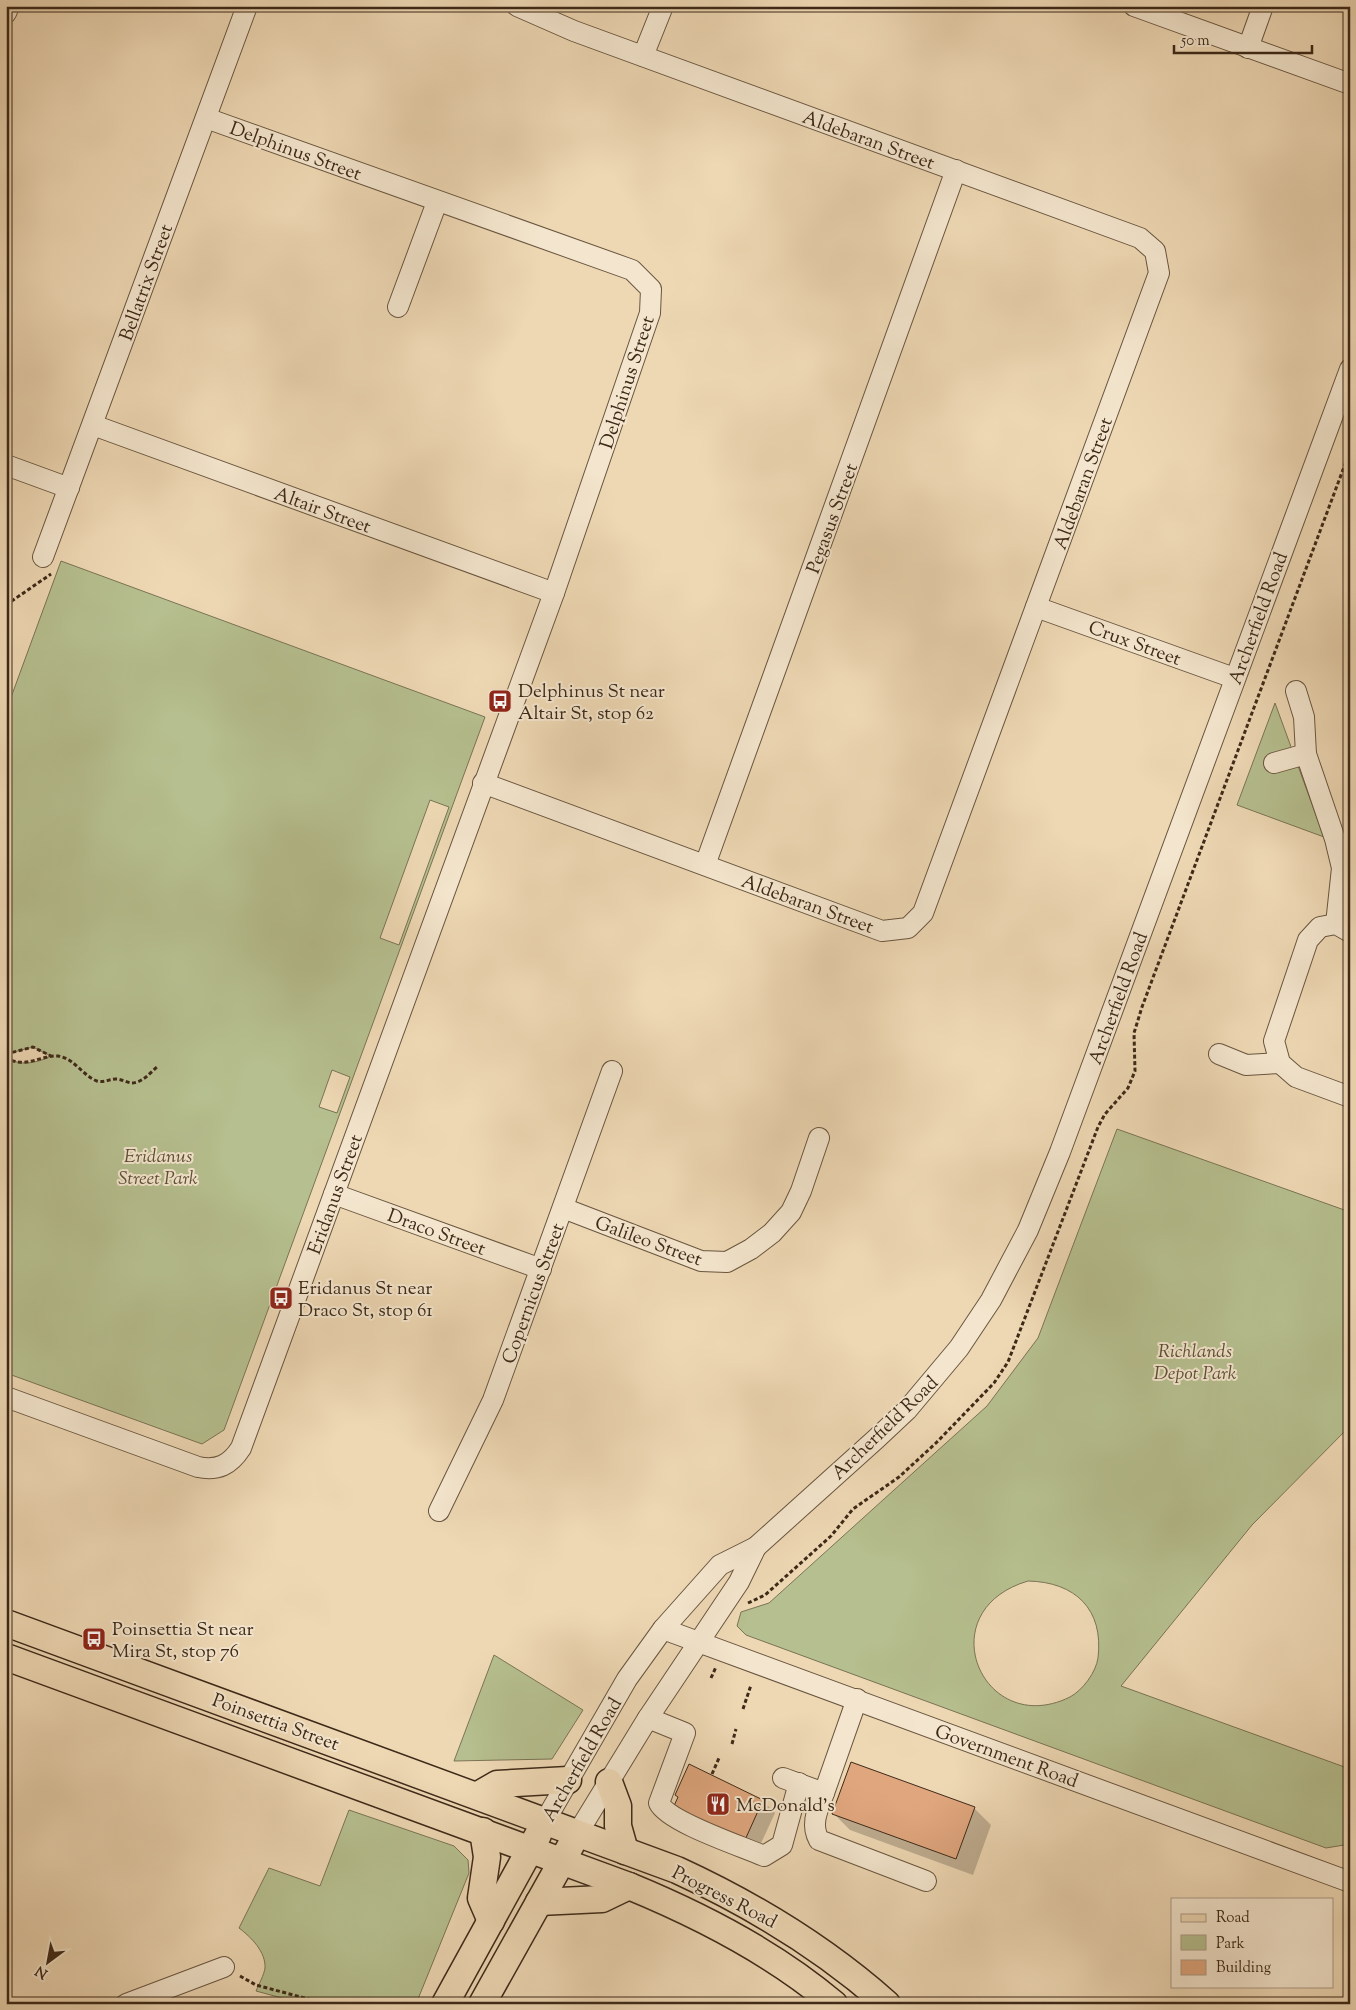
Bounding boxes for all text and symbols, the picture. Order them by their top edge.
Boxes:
scale bar [1174,22,1311,54]
text: 50 m [1180,31,1210,52]
street label: Aldebaran Street [798,105,938,178]
street label: Delphinus Street [225,116,365,189]
street label: Bellatrix Street [114,220,181,345]
street label: Delphinus Street [594,312,663,453]
street label: Aldebaran Street [1048,414,1121,554]
street label: Pegasus Street [801,459,866,578]
street label: Altair Street [270,481,375,542]
street label: Archerfield Road [1223,549,1296,689]
street label: Crux Street [1084,615,1185,674]
place label: Delphinus St near Altair St, stop 62 [518,679,665,728]
bus stop icon: Delphinus St near Altair St, stop 62 [487,688,513,714]
street label: Aldebaran Street [737,869,877,942]
street label: Archerfield Road [1083,929,1156,1069]
street label: Eridanus Street [302,1131,371,1259]
park label: Eridanus Street Park [118,1144,198,1193]
street label: Draco Street [383,1203,490,1264]
street label: Galileo Street [591,1210,706,1274]
street label: Copernicus Street [496,1219,573,1368]
place label: Eridanus St near Draco St, stop 61 [298,1276,433,1325]
bus stop icon: Eridanus St near Draco St, stop 61 [268,1285,294,1311]
park label: Richlands Depot Park [1154,1339,1237,1388]
street label: Archerfield Road [826,1371,945,1487]
place label: Poinsettia St near Mira St, stop 76 [112,1617,254,1666]
bus stop icon: Poinsettia St near Mira St, stop 76 [81,1626,107,1652]
street label: Poinsettia Street [208,1688,343,1759]
street label: Archerfield Road [537,1693,630,1827]
street label: Government Road [931,1719,1082,1796]
restaurant icon: McDonald's [705,1791,731,1817]
place label: McDonald's [736,1793,835,1820]
street label: Progress Road [667,1860,781,1936]
legend [1171,1898,1334,1988]
text: Road [1216,1908,1250,1929]
text: Park [1216,1934,1245,1955]
north arrow [22,1938,72,1988]
text: Building [1216,1958,1271,1979]
text: N [32,1960,52,1983]

